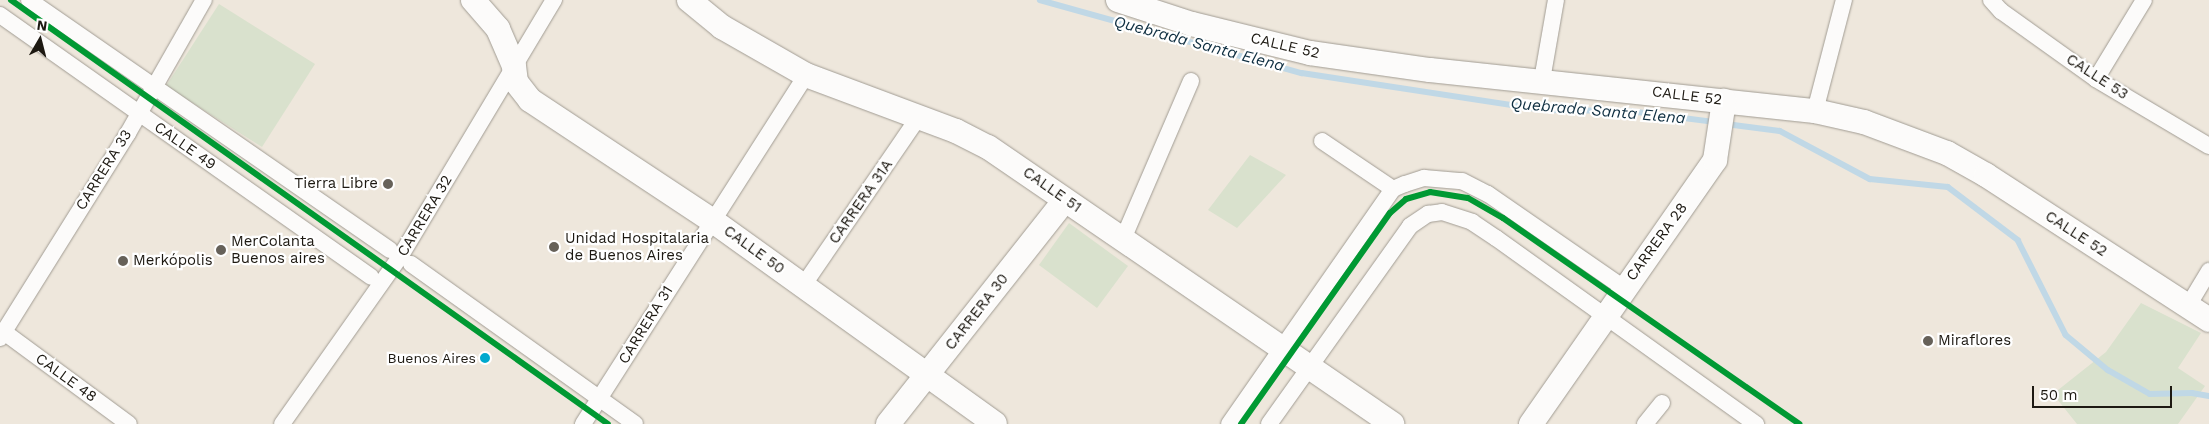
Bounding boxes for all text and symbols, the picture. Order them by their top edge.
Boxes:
water label: Quebrada Santa Elena [1112,12,1286,76]
north arrow [15,15,65,65]
text: N [36,17,48,34]
street label: CALLE 52 [1249,29,1321,63]
street label: CALLE 53 [2063,50,2131,104]
street label: CALLE 52 [1651,83,1723,109]
water label: Quebrada Santa Elena [1510,94,1686,128]
street label: CALLE 49 [151,118,219,174]
street label: CARRERA 33 [72,126,136,214]
street label: CARRERA 31A [825,156,897,248]
street label: CALLE 51 [1019,163,1085,217]
street label: CARRERA 32 [394,172,456,260]
place label: Tierra Libre [294,175,378,193]
marker: Tierra Libre [382,178,394,190]
street label: CARRERA 28 [1622,199,1692,285]
street label: CALLE 52 [2042,207,2110,261]
street label: CALLE 50 [720,222,788,278]
place label: Unidad Hospitalaria de Buenos Aires [565,229,709,264]
place label: MerColanta Buenos aires [231,232,325,267]
marker: Unidad Hospitalaria de Buenos Aires [547,240,561,254]
marker: MerColanta Buenos aires [215,244,227,256]
place label: Merkópolis [133,252,213,270]
marker: Merkópolis [117,255,129,267]
street label: CARRERA 30 [941,270,1013,354]
street label: CARRERA 31 [615,282,677,368]
place label: Miraflores [1938,332,2011,350]
marker: Miraflores [1922,335,1934,347]
street label: CALLE 48 [32,350,100,406]
place label: Buenos Aires [387,350,476,366]
marker: Buenos Aires [480,353,490,363]
scale bar [2034,376,2174,408]
text: 50 m [2040,386,2077,404]

